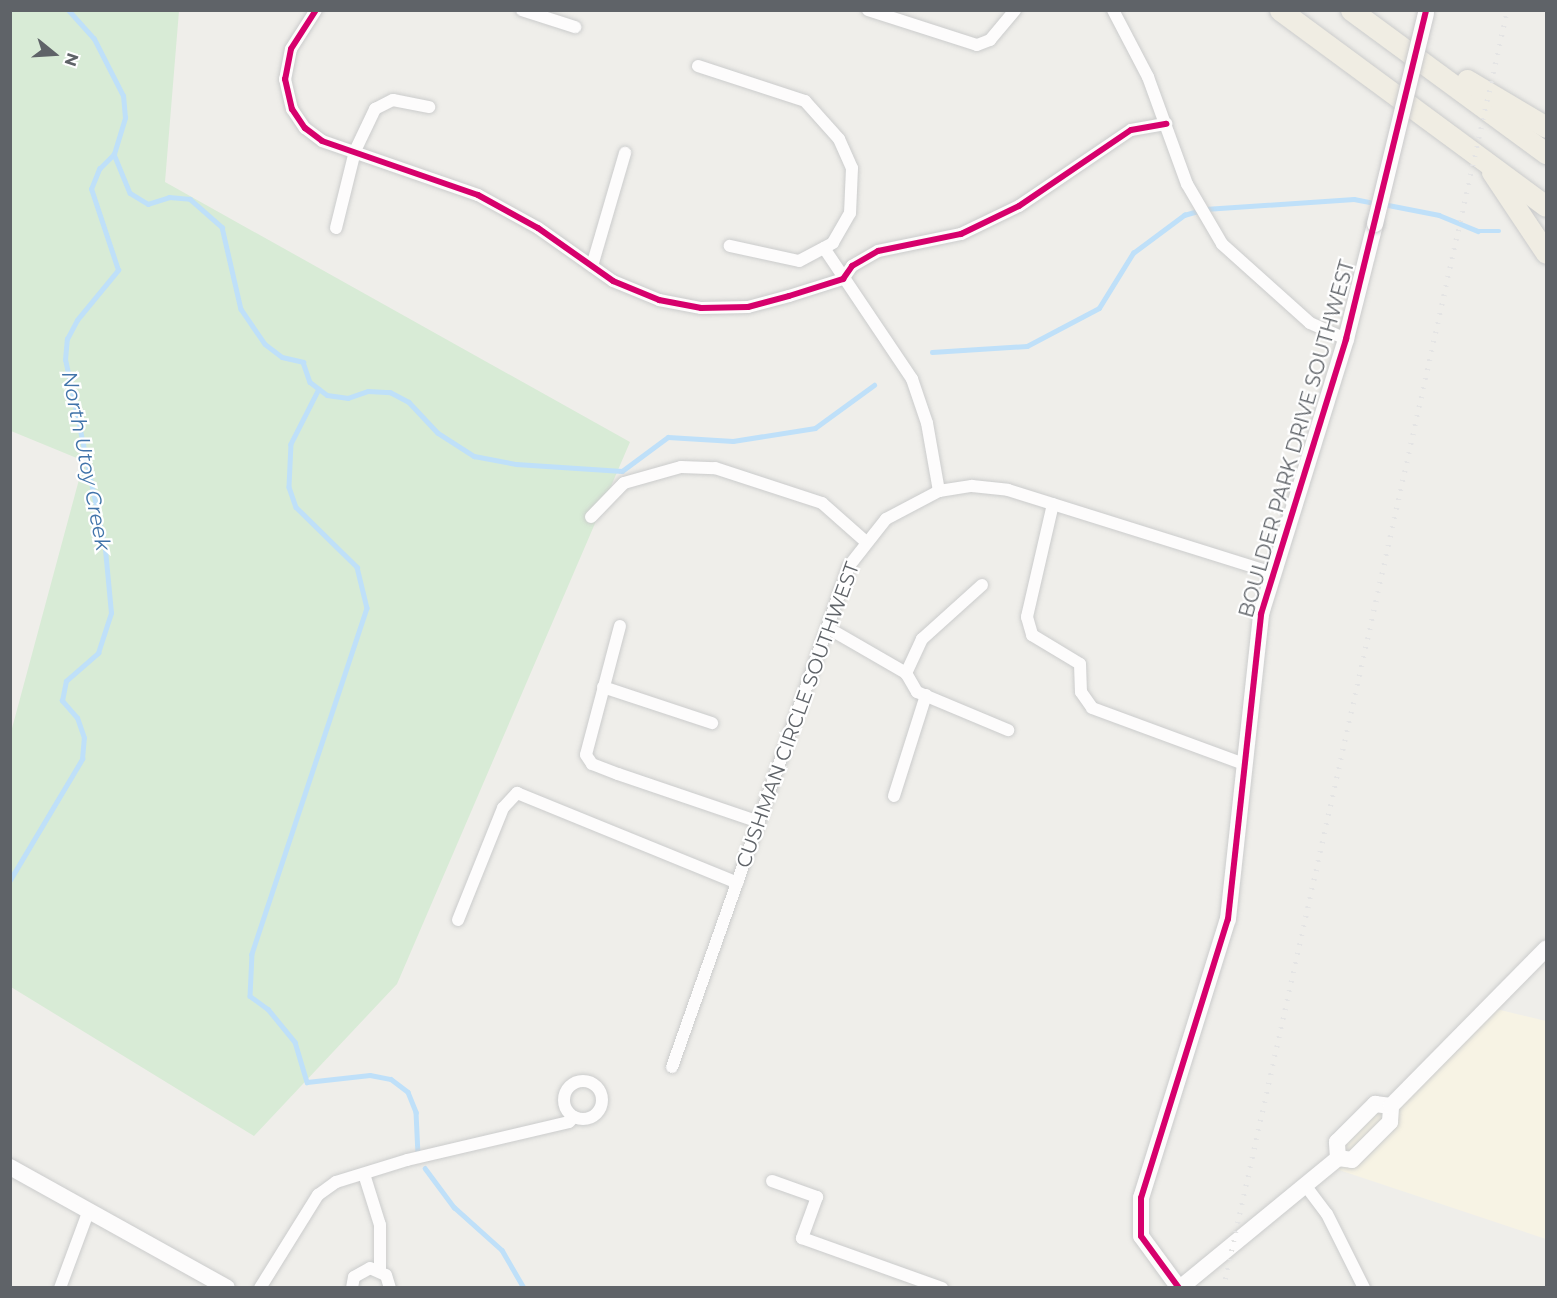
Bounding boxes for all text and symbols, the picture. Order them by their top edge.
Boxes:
north arrow [24,24,84,84]
text: N [61,51,83,69]
street label: BOULDER PARK DRIVE SOUTHWEST [1234,257,1360,621]
water label: North Utoy Creek [56,369,116,553]
street label: CUSHMAN CIRCLE SOUTHWEST [731,559,865,871]

